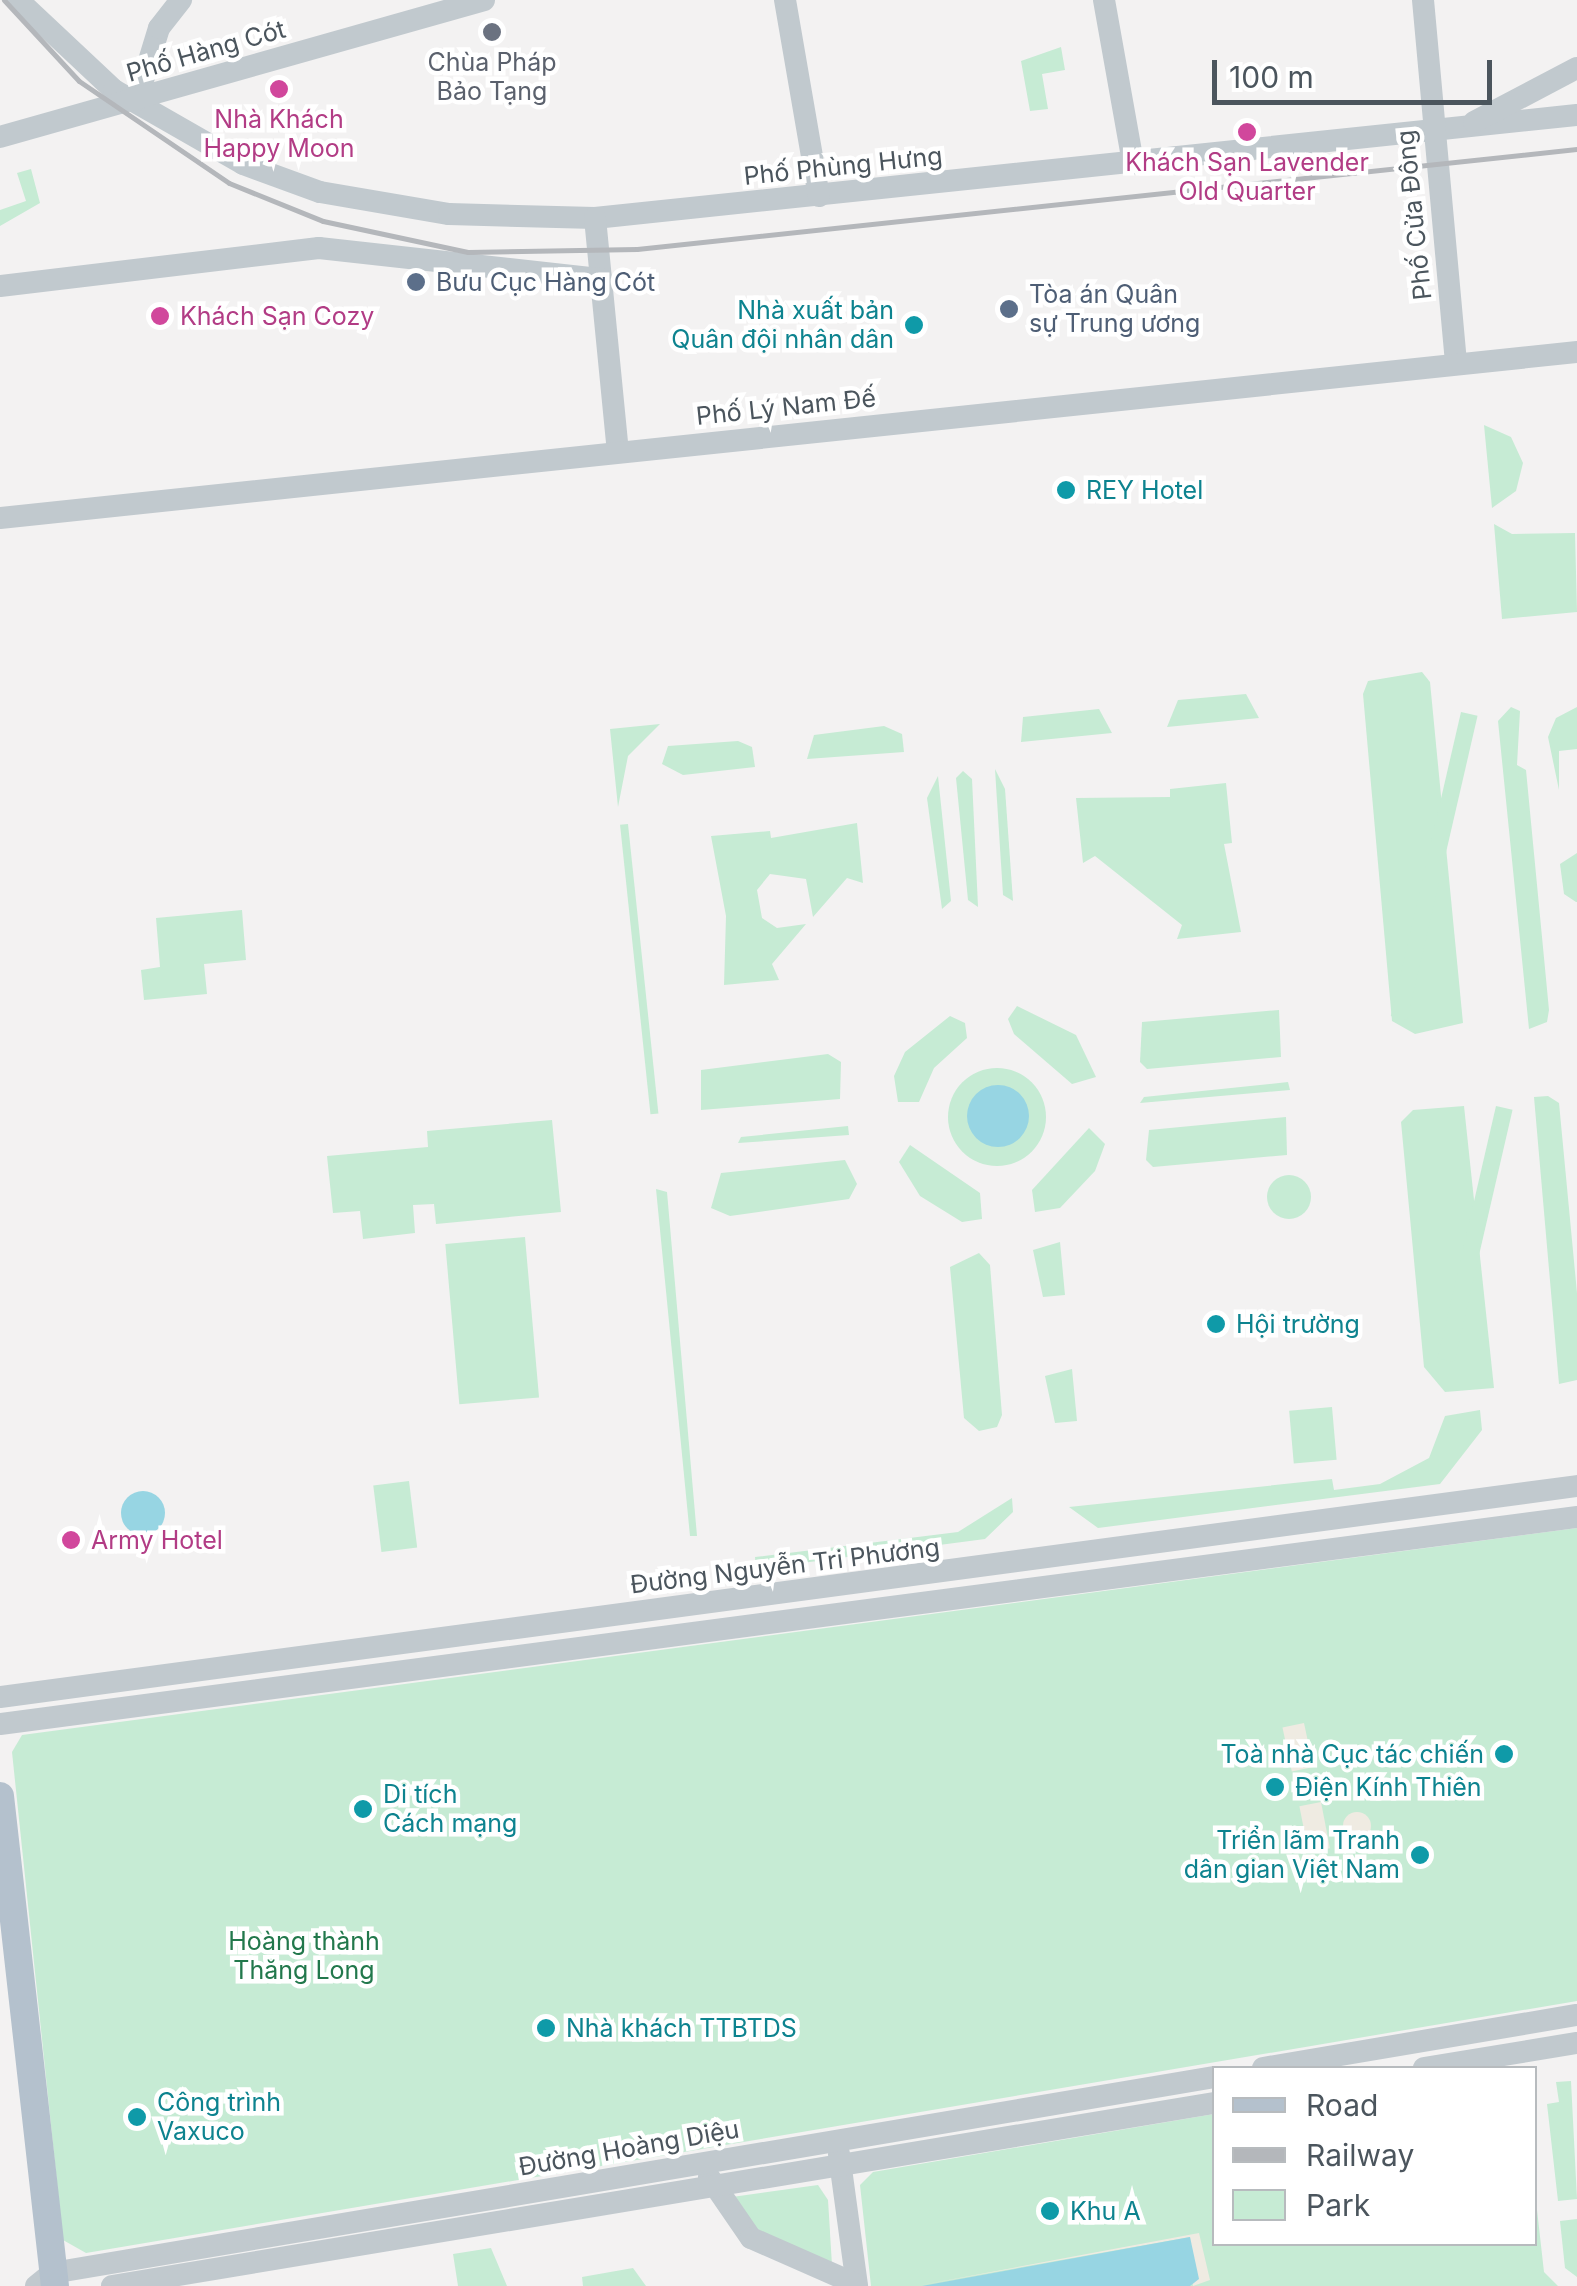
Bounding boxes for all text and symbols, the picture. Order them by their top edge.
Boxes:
street label: Phố Hàng Cót [123,14,289,88]
marker: Chùa Pháp Bảo Tạng [481,21,503,43]
scale bar [1217,40,1497,102]
place label: Chùa Pháp Bảo Tạng [428,48,556,107]
text: 100 m [1229,59,1314,95]
marker: Nhà Khách Happy Moon [268,78,290,100]
place label: Nhà Khách Happy Moon [203,105,355,164]
marker: Khách Sạn Lavender Old Quarter [1236,121,1258,143]
street label: Phố Cửa Đông [1390,129,1438,301]
street label: Phố Phùng Hưng [742,141,944,191]
place label: Khách Sạn Lavender Old Quarter [1125,148,1369,207]
place label: Bưu Cục Hàng Cót [436,267,655,297]
marker: Bưu Cục Hàng Cót [405,271,427,293]
place label: Tòa án Quân sự Trung ương [1029,280,1200,339]
place label: Nhà xuất bản Quân đội nhân dân [671,296,894,355]
marker: Tòa án Quân sự Trung ương [998,298,1020,320]
place label: Khách Sạn Cozy [180,301,374,331]
marker: Khách Sạn Cozy [149,305,171,327]
marker: Nhà xuất bản Quân đội nhân dân [903,314,925,336]
street label: Phố Lý Nam Đế [695,383,877,431]
place label: REY Hotel [1086,475,1203,505]
marker: REY Hotel [1055,479,1077,501]
place label: Hội trường [1236,1309,1360,1339]
marker: Hội trường [1205,1313,1227,1335]
place label: Army Hotel [91,1525,223,1555]
marker: Army Hotel [60,1529,82,1551]
street label: Đường Nguyễn Tri Phương [629,1532,941,1600]
place label: Toà nhà Cục tác chiến [1220,1739,1484,1769]
marker: Toà nhà Cục tác chiến [1493,1743,1515,1765]
place label: Điện Kính Thiên [1295,1772,1482,1802]
marker: Điện Kính Thiên [1264,1776,1286,1798]
place label: Di tích Cách mạng [383,1780,517,1839]
marker: Di tích Cách mạng [352,1798,374,1820]
place label: Triển lãm Tranh dân gian Việt Nam [1184,1826,1400,1885]
marker: Triển lãm Tranh dân gian Việt Nam [1409,1844,1431,1866]
park label: Hoàng thành Thăng Long [228,1927,380,1986]
place label: Nhà khách TTBTDS [566,2013,797,2043]
marker: Nhà khách TTBTDS [535,2017,557,2039]
legend [1212,2066,1537,2246]
text: Road [1306,2087,1378,2123]
place label: Công trình Vaxuco [157,2088,281,2147]
marker: Công trình Vaxuco [126,2106,148,2128]
street label: Đường Hoàng Diệu [517,2114,741,2182]
text: Railway [1306,2137,1414,2173]
text: Park [1306,2187,1370,2223]
place label: Khu A [1070,2196,1141,2226]
marker: Khu A [1039,2200,1061,2222]

